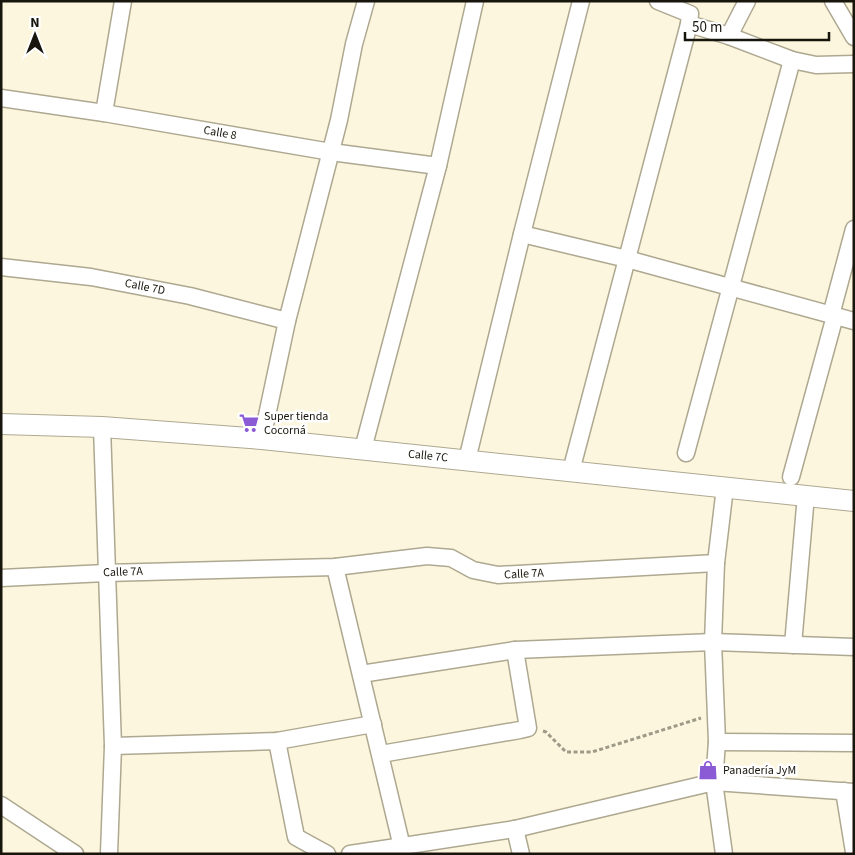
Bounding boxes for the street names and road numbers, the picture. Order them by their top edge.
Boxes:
street label: Calle 8 [202,122,238,144]
street label: Calle 7D [123,275,167,299]
street label: Calle 7C [407,445,449,467]
street label: Calle 7A [103,563,144,581]
street label: Calle 7A [504,564,545,584]

